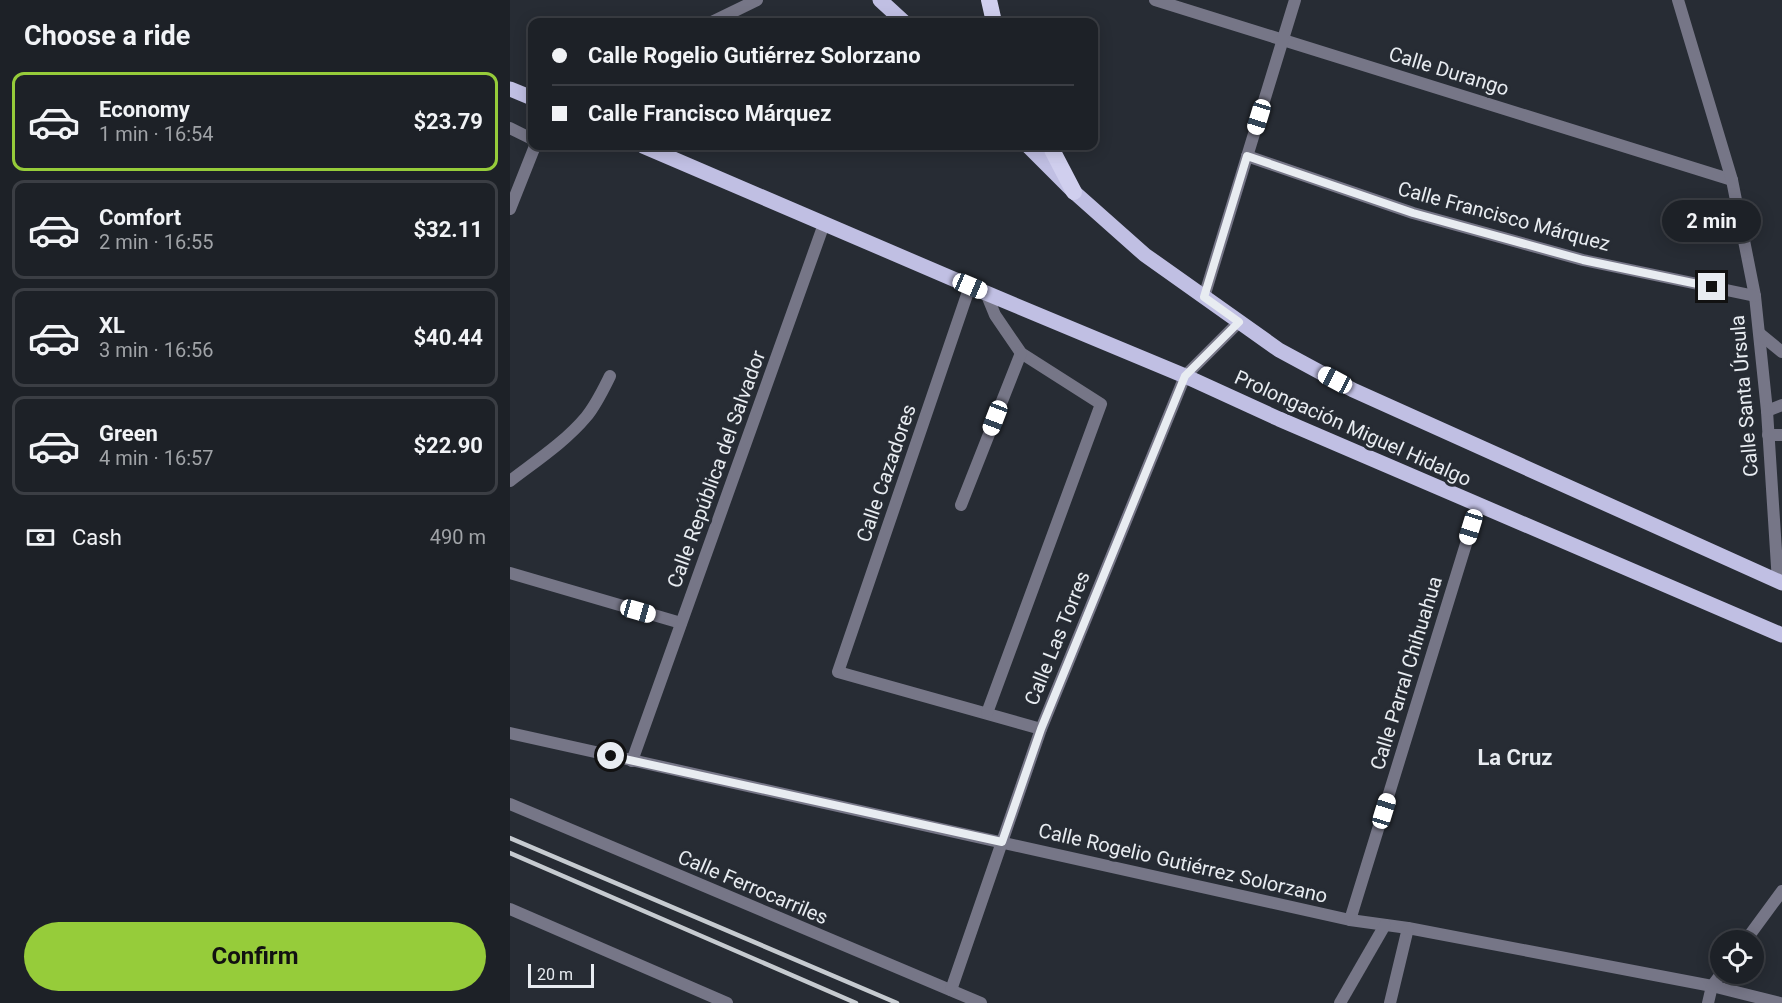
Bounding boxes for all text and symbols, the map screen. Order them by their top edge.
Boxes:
text: Choose a ride [24,20,190,52]
street label: Calle Durango [1386,41,1512,101]
text: Calle Rogelio Gutiérrez Solorzano [588,43,921,68]
icon: car [27,95,81,149]
text: Economy [99,97,190,122]
car [1245,97,1273,137]
text: Calle Francisco Márquez [588,101,831,126]
text: $23.79 [414,109,483,134]
text: 1 min · 16:54 [99,122,214,146]
street label: Calle Francisco Márquez [1395,176,1613,256]
callout: 2 min [1662,200,1762,242]
icon: car [27,203,81,257]
text: Comfort [99,205,181,230]
text: 2 min [1686,209,1737,233]
text: $32.11 [414,217,483,242]
text: 2 min · 16:55 [99,230,214,254]
car [950,271,990,301]
route end [1698,273,1725,300]
icon: car [27,311,81,365]
text: XL [99,313,125,338]
street label: Calle Santa Úrsula [1725,314,1763,478]
text: $40.44 [414,325,483,350]
text: 3 min · 16:56 [99,338,214,362]
street label: Calle República del Salvador [662,347,770,591]
car [1315,364,1355,396]
street label: Prolongación Miguel Hidalgo [1231,365,1475,491]
car [980,398,1010,438]
street label: Calle Cazadores [851,401,921,545]
icon: car [27,419,81,473]
text: Green [99,421,158,446]
text: $22.90 [414,433,483,458]
text: 4 min · 16:57 [99,446,214,470]
car [1457,507,1485,547]
icon: cash [24,521,57,554]
text: Cash [72,525,122,550]
text: 490 m [430,525,486,549]
street label: Calle Las Torres [1019,567,1095,709]
street label: Calle Parral Chihuahua [1365,573,1447,773]
car [618,597,658,625]
route start [597,742,624,769]
district label: La Cruz [1477,745,1553,770]
car [1370,791,1398,831]
street label: Calle Rogelio Gutiérrez Solorzano [1036,818,1330,908]
street label: Calle Ferrocarriles [674,845,832,929]
button: Confirm [24,922,486,991]
map controls [1710,930,1764,984]
button: locate [1710,930,1764,984]
scale bar [528,961,594,988]
text: 20 m [537,965,573,984]

